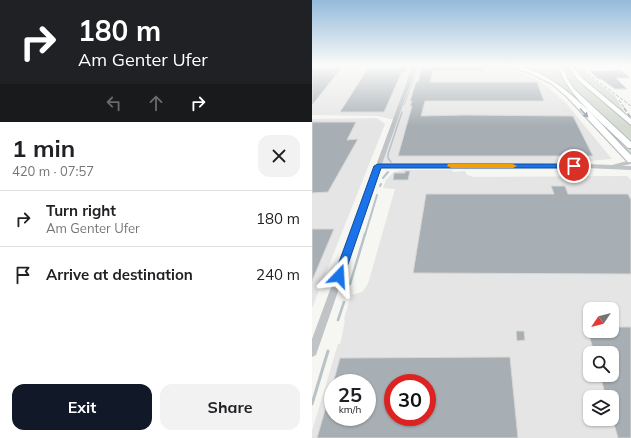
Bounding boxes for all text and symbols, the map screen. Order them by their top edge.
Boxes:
text: 180 m [78,13,161,48]
icon: right [12,16,64,68]
text: Am Genter Ufer [78,48,208,71]
icon: left [103,92,125,114]
icon: ahead [145,92,167,114]
icon: right [187,92,209,114]
one-way arrow [580,108,589,118]
text: 1 min [12,133,75,163]
button: close [258,135,300,177]
pin [557,149,591,183]
icon: arrive [563,155,585,177]
text: 420 m · 07:57 [12,163,94,179]
text: Turn right [46,201,116,220]
icon: right [12,208,34,230]
text: 180 m [256,209,300,228]
text: Am Genter Ufer [46,220,140,236]
position arrow [318,255,360,297]
icon: arrive [12,264,34,286]
text: Arrive at destination [46,265,193,284]
text: 240 m [256,265,300,284]
north arrow [583,302,619,338]
map controls [583,302,619,426]
button: search [583,346,619,382]
speed limit sign: 30 [384,374,436,426]
text: 25 [338,382,362,407]
button: Exit [12,384,152,430]
button: Share [160,384,300,430]
button: layers [583,390,619,426]
text: km/h [339,403,361,416]

